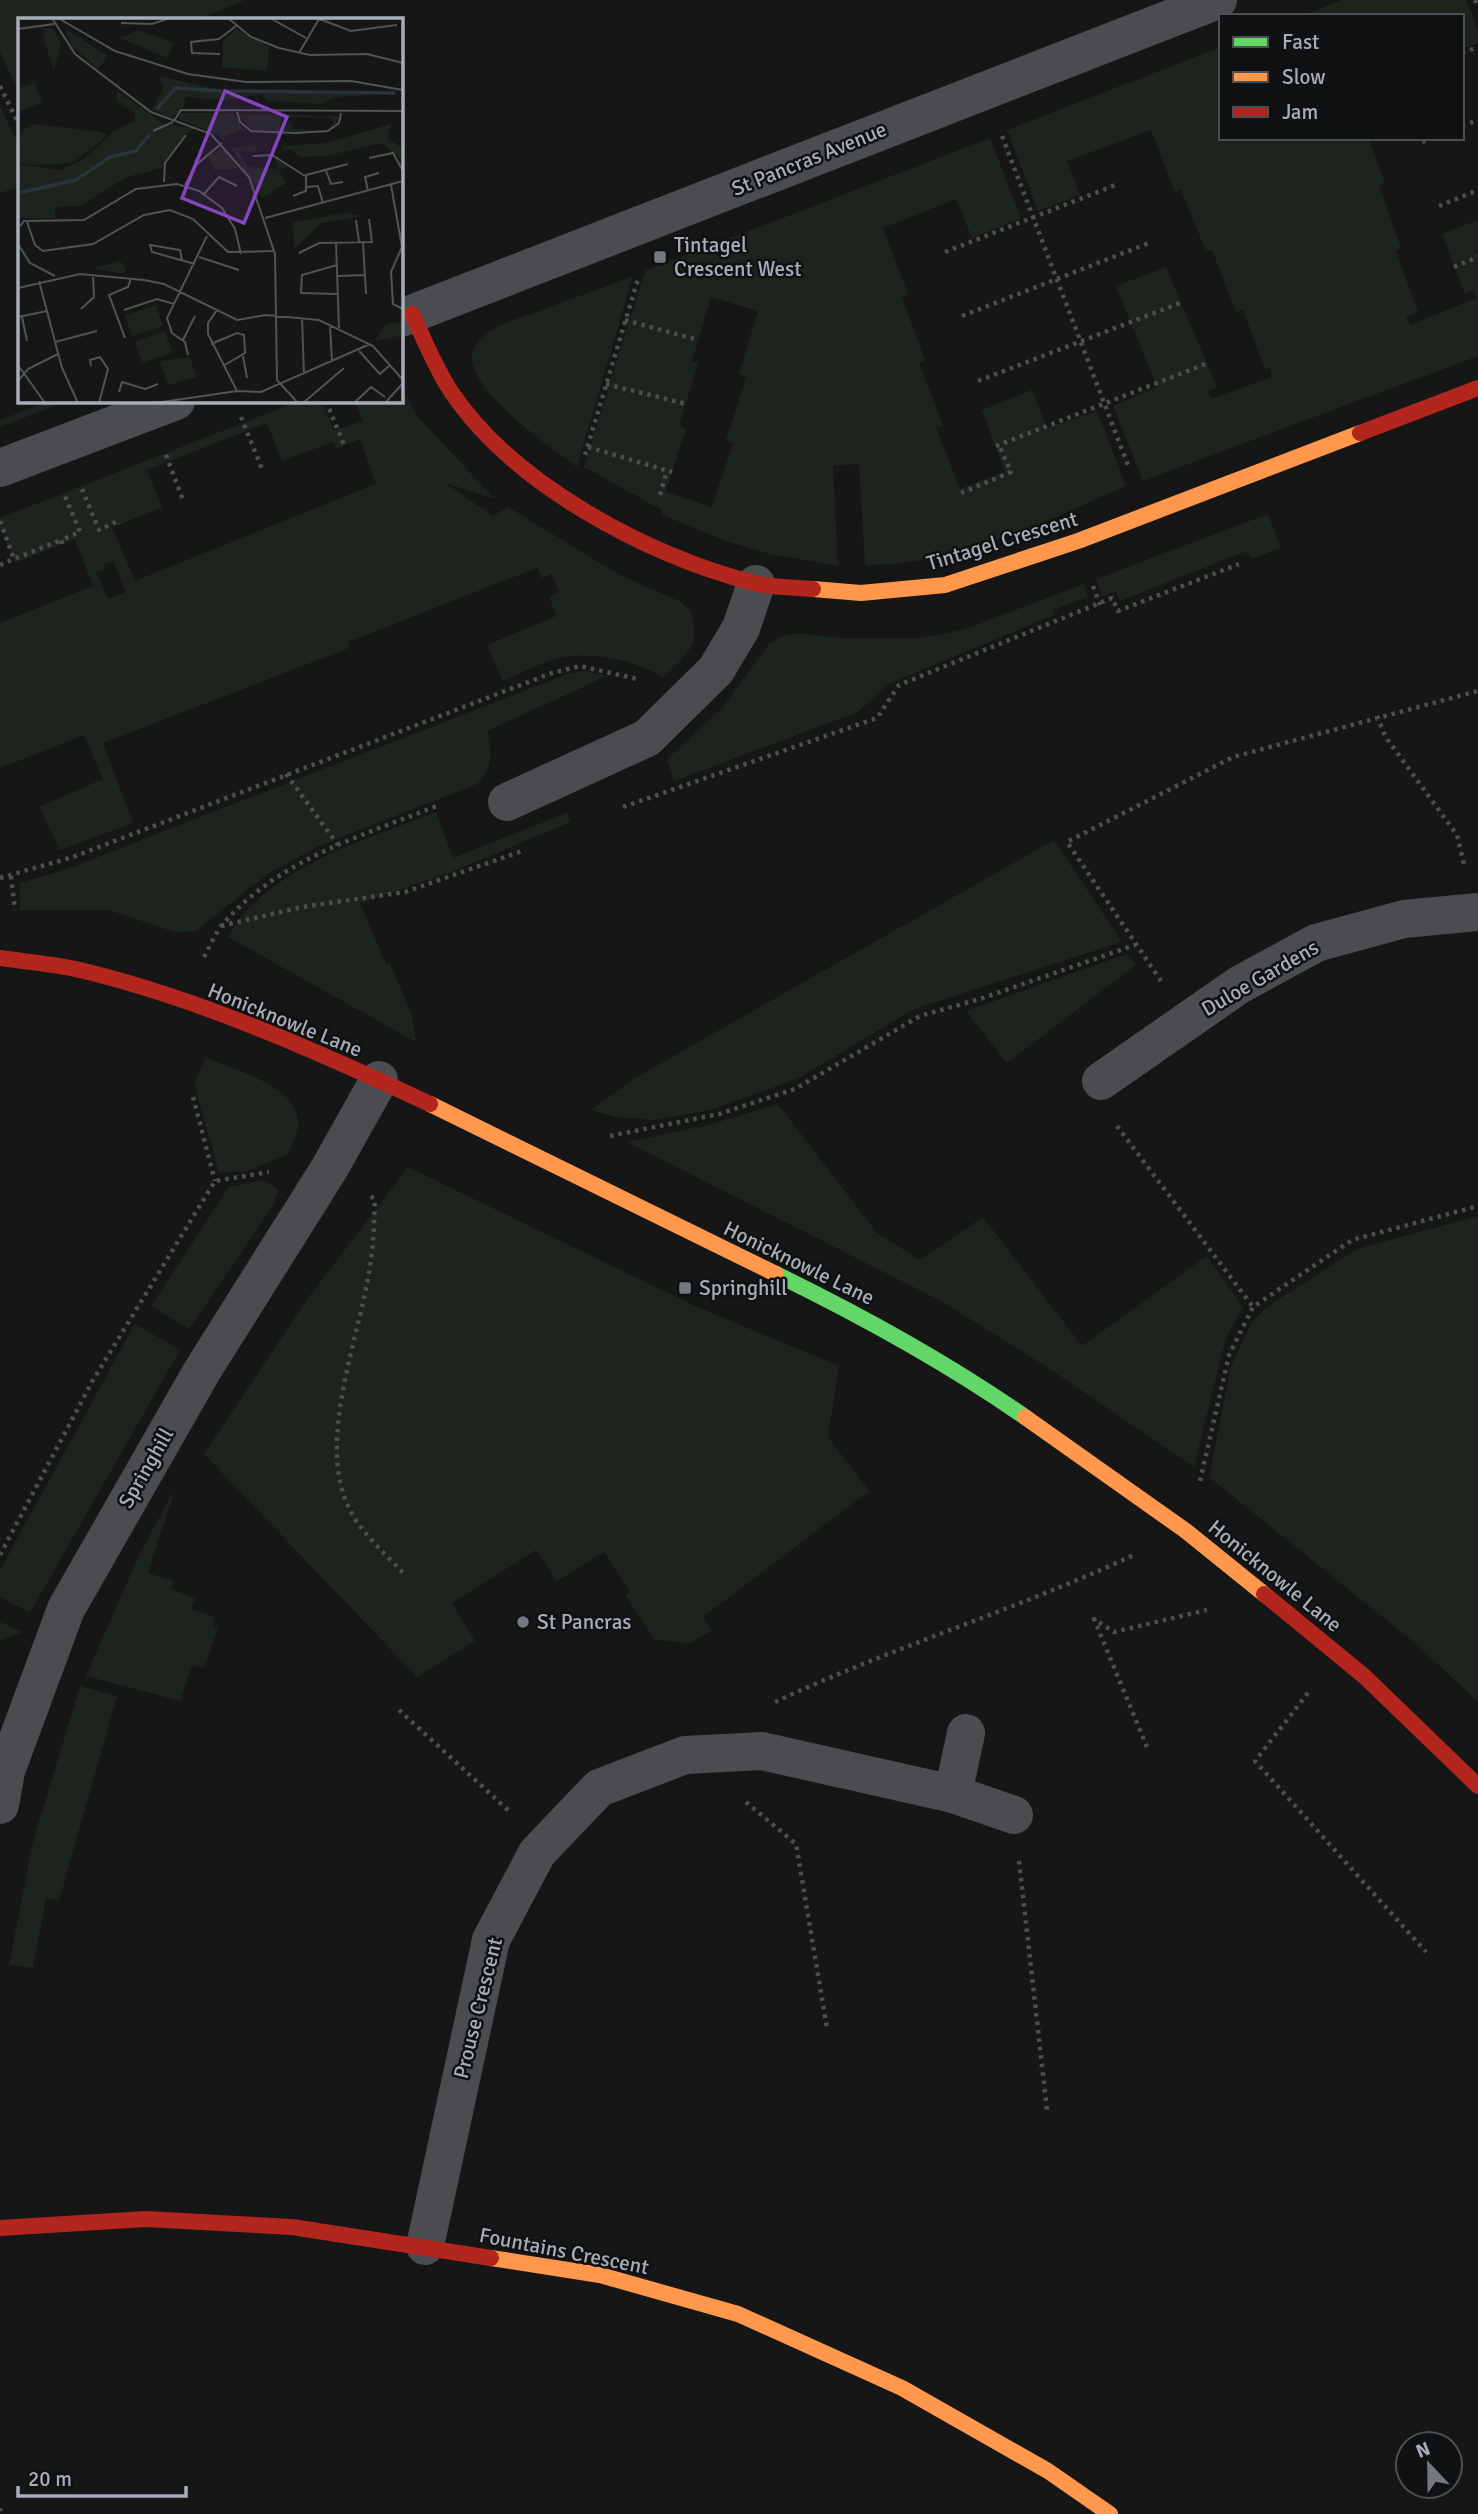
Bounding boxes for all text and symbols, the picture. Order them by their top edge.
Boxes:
legend [1219,14,1464,140]
inset map [18,18,402,402]
text: Fast [1282,29,1319,55]
text: Slow [1282,64,1326,90]
text: Jam [1282,99,1318,125]
street label: St Pancras Avenue [728,116,890,202]
place label: Tintagel Crescent West [674,232,802,282]
marker: Tintagel Crescent West [652,249,668,265]
street label: Tintagel Crescent [923,506,1081,576]
street label: Duloe Gardens [1197,934,1323,1022]
street label: Honicknowle Lane [204,977,366,1063]
street label: Honicknowle Lane [719,1215,879,1311]
place label: Springhill [699,1275,787,1301]
marker: Springhill [677,1280,693,1296]
street label: Springhill [113,1423,179,1513]
street label: Honicknowle Lane [1203,1514,1347,1638]
place label: St Pancras [537,1609,632,1635]
marker: St Pancras [515,1614,531,1630]
street label: Prouse Crescent [448,1935,508,2081]
street label: Fountains Crescent [477,2222,651,2280]
north arrow [1394,2430,1464,2500]
text: N [1412,2437,1434,2464]
scale bar [18,2454,186,2498]
text: 20 m [28,2466,72,2492]

